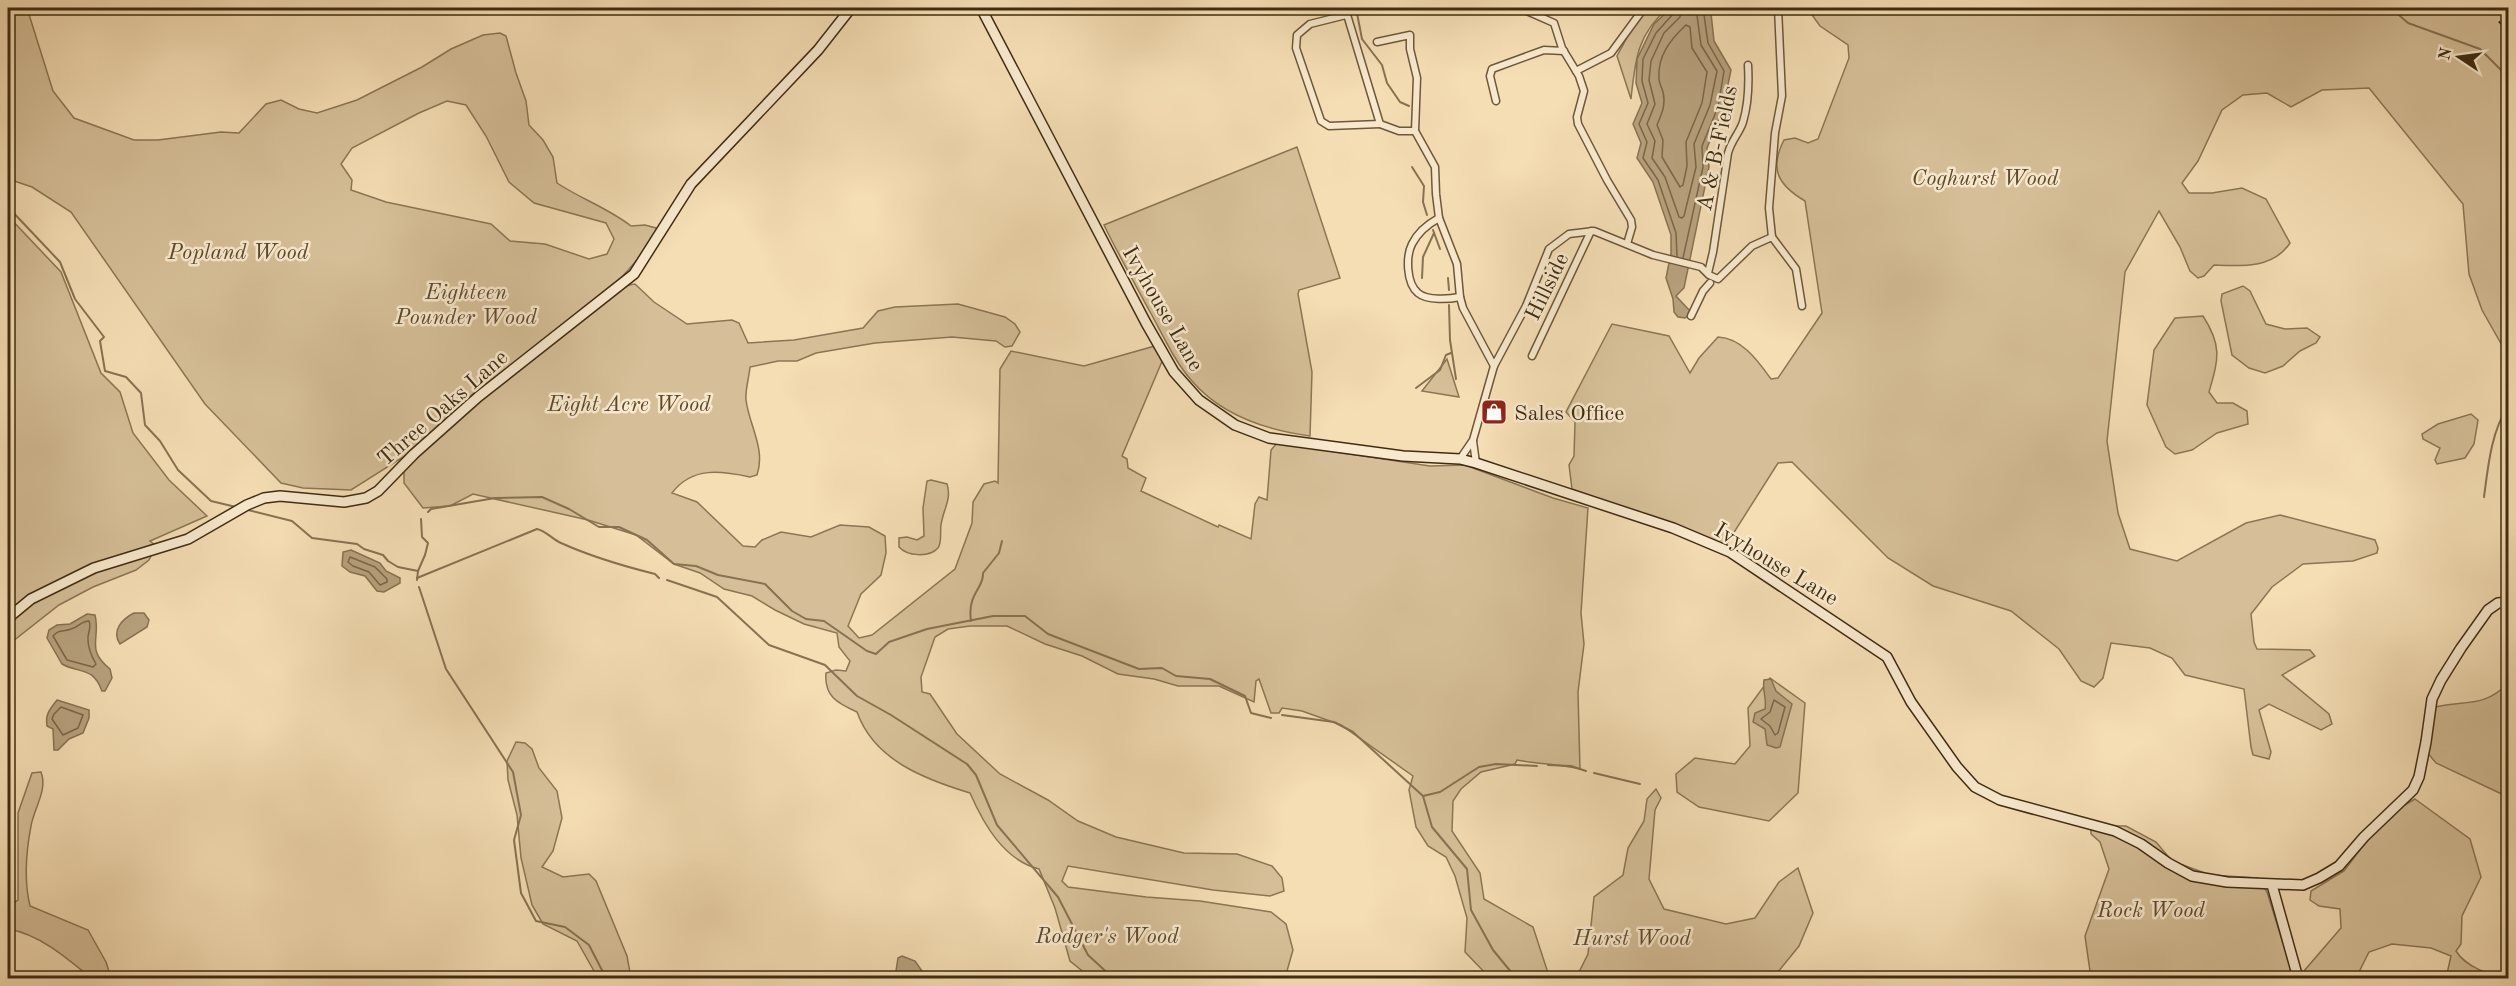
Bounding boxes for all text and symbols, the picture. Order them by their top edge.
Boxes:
north arrow [2429,27,2489,87]
text: N [2437,46,2456,62]
street label: A & B-Fields [1694,84,1742,213]
park label: Coghurst Wood [1912,168,2059,190]
park label: Popland Wood [167,242,309,264]
street label: Ivyhouse Lane [1118,243,1207,375]
street label: Hillside [1522,250,1574,324]
park label: Eighteen Pounder Wood [394,282,537,329]
street label: Three Oaks Lane [374,346,512,471]
park label: Eight Acre Wood [546,394,711,416]
shop icon: Sales Office [1479,397,1509,427]
place label: Sales Office [1514,403,1624,425]
street label: Ivyhouse Lane [1710,519,1842,610]
park label: Rock Wood [2096,900,2205,922]
park label: Rodger's Wood [1034,926,1179,948]
park label: Hurst Wood [1572,928,1691,950]

